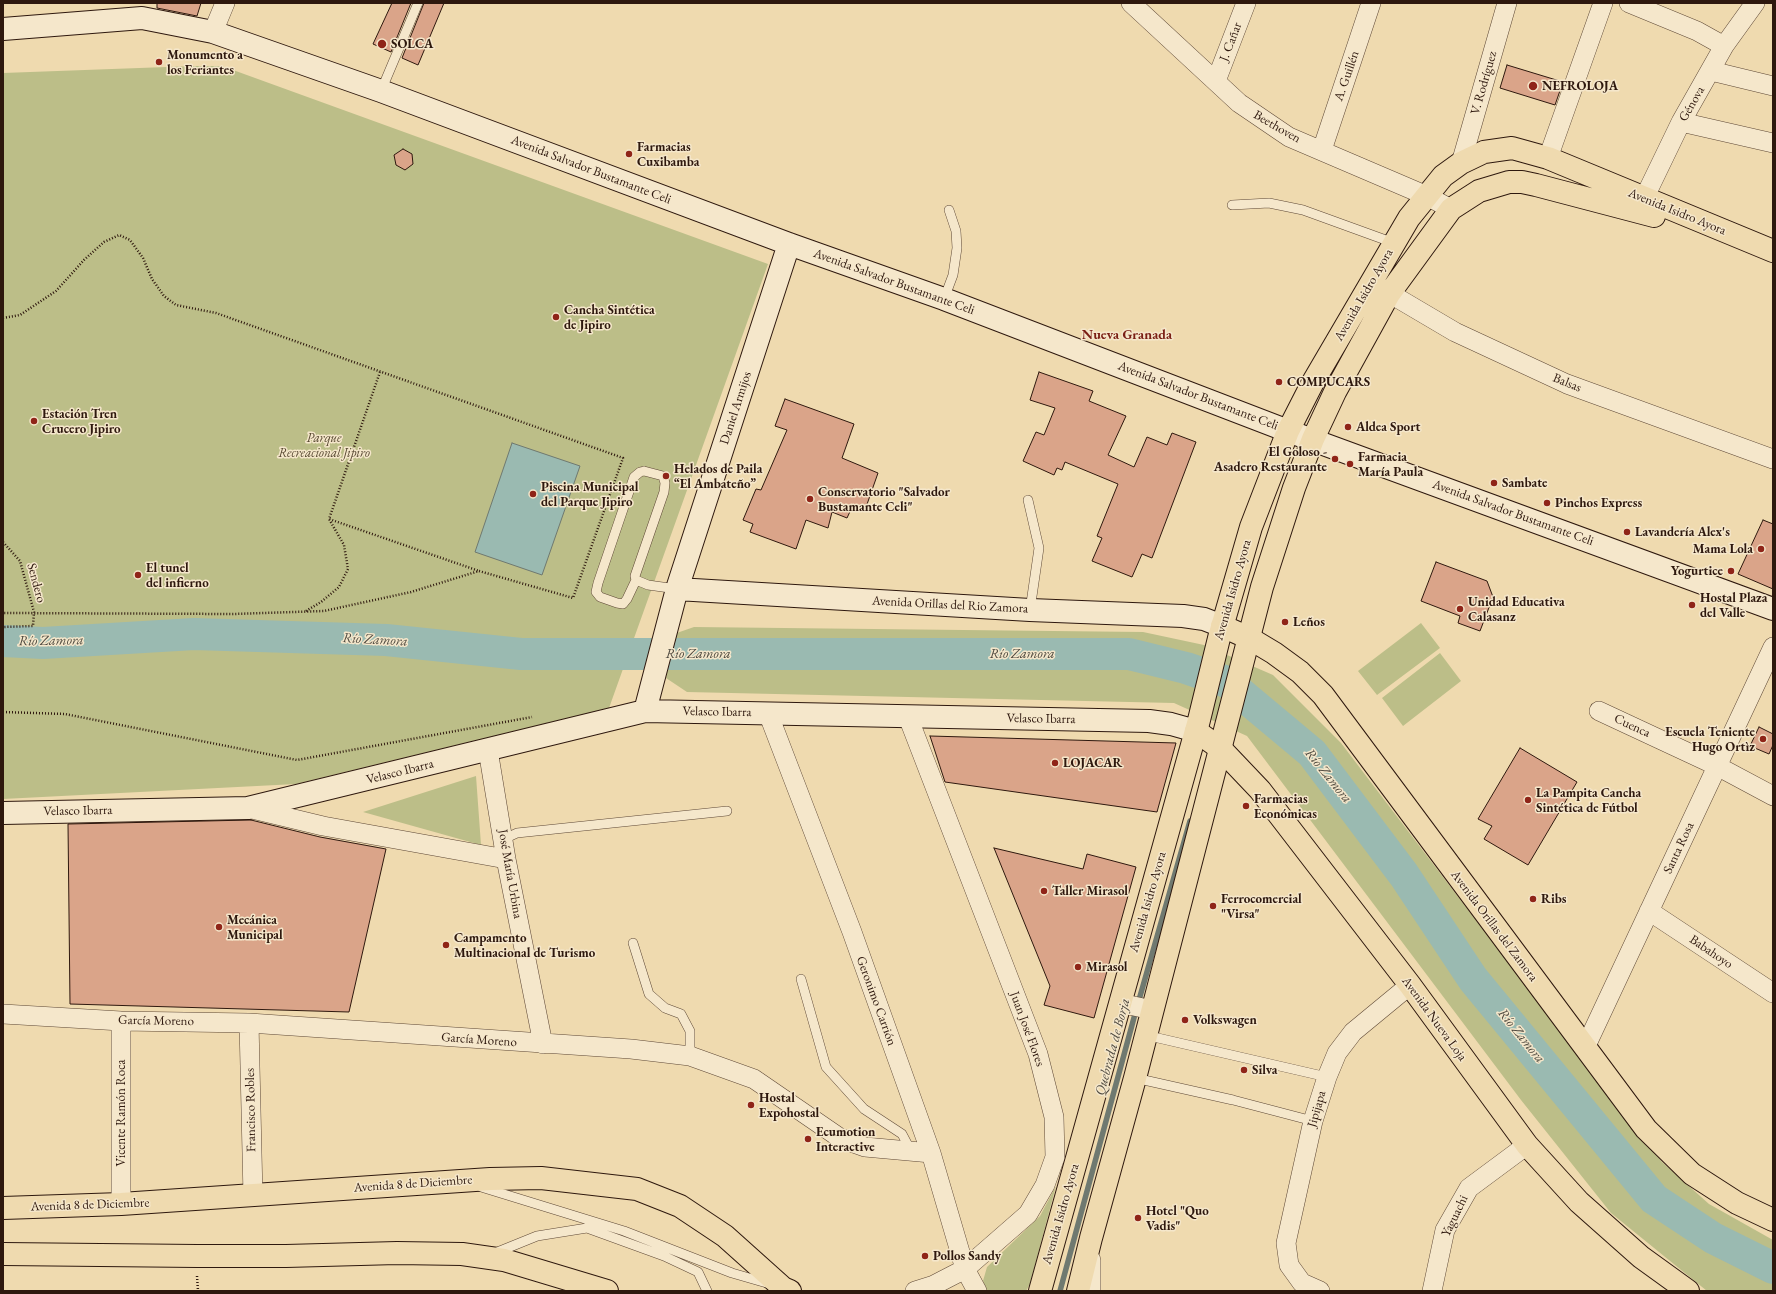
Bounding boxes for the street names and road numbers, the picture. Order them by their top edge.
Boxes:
street label: J. Cañar [1216,20,1246,64]
street label: A. Guillén [1331,49,1363,103]
street label: V. Rodríguez [1468,49,1500,117]
street label: Génova [1676,83,1708,125]
street label: Beethoven [1251,107,1303,147]
street label: Avenida Salvador Bustamante Celi [509,132,673,208]
street label: Avenida Isidro Ayora [1626,185,1728,239]
street label: Avenida Salvador Bustamante Celi [811,246,977,318]
street label: Avenida Isidro Ayora [1331,246,1397,344]
street label: Avenida Salvador Bustamante Celi [1116,358,1280,434]
street label: Daniel Armijos [717,369,755,447]
street label: Balsas [1550,370,1584,396]
street label: Avenida Salvador Bustamante Celi [1430,477,1596,549]
street label: Avenida Isidro Ayora [1211,538,1255,642]
street label: Sendero [23,561,49,605]
street label: Avenida Orillas del Rio Zamora [871,593,1029,617]
street label: Velasco Ibarra [682,704,752,720]
street label: Velasco Ibarra [1006,711,1076,727]
street label: Cuenca [1611,711,1653,741]
street label: Velasco Ibarra [365,756,435,788]
street label: Velasco Ibarra [43,803,113,819]
street label: Santa Rosa [1660,820,1698,876]
street label: José María Urbina [494,828,526,920]
street label: Avenida Isidro Ayora [1126,850,1170,954]
street label: Avenida Orillas del Zamora [1447,867,1541,985]
street label: Babahoyo [1686,932,1736,972]
street label: Geronimo Carrión [853,954,899,1048]
street label: Avenida Nueva Loja [1398,974,1470,1064]
street label: Juan José Flores [1006,989,1048,1069]
street label: García Moreno [118,1013,194,1029]
street label: García Moreno [441,1030,517,1050]
street label: Vicente Ramón Roca [113,1060,129,1166]
street label: Francisco Robles [242,1068,260,1152]
street label: Jipijapa [1304,1089,1330,1129]
street label: Avenida Isidro Ayora [1039,1162,1083,1266]
street label: Avenida 8 de Diciembre [353,1172,473,1196]
street label: Yaguachi [1438,1193,1472,1239]
street label: Avenida 8 de Diciembre [30,1195,150,1215]

